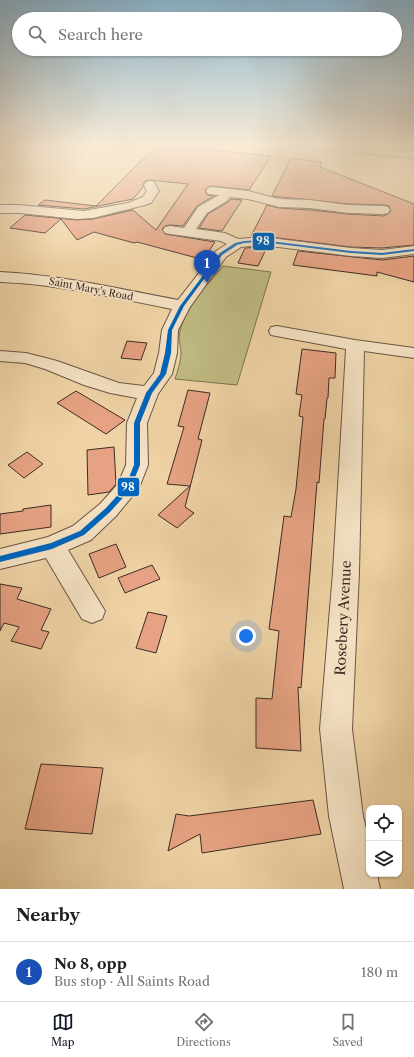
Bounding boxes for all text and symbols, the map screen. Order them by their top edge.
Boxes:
search box [12,12,402,56]
icon: search [26,23,48,45]
text: Search here [58,25,143,44]
line badge: 98 [252,232,275,251]
text: 98 [256,234,270,248]
pin: 1 [194,250,220,283]
street label: Saint Mary's Road [48,274,134,304]
line badge: 98 [117,477,140,497]
text: 98 [121,480,135,494]
street label: Rosebery Avenue [331,560,355,676]
your location [236,626,256,646]
map controls [366,805,402,877]
button: locate [366,805,402,841]
button: layers [366,841,402,877]
text: Nearby [16,905,80,925]
text: No 8, opp [54,954,127,973]
text: 1 [26,964,32,980]
text: 180 m [361,964,398,980]
text: Bus stop · All Saints Road [54,973,210,989]
tab: Map [51,1011,75,1049]
tab: Directions [176,1011,231,1049]
tab: Saved [333,1011,363,1049]

